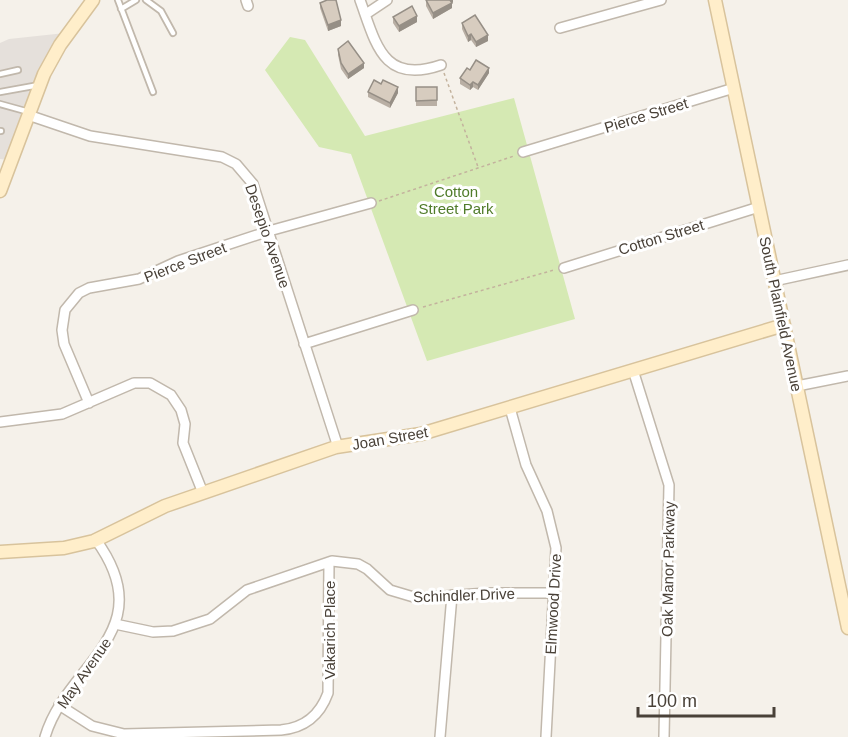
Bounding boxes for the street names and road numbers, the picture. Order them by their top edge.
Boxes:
street label: Pierce Street [602,94,691,136]
street label: Desepio Avenue [242,182,294,290]
street label: Cotton Street [616,216,707,258]
street label: South Plainfield Avenue [756,235,806,393]
street label: Pierce Street [141,238,229,285]
street label: Joan Street [351,423,430,453]
street label: Oak Manor Parkway [658,500,678,637]
street label: Elmwood Drive [542,553,564,655]
street label: Vakarich Place [321,581,338,679]
street label: Schindler Drive [413,585,515,605]
street label: May Avenue [53,634,115,712]

